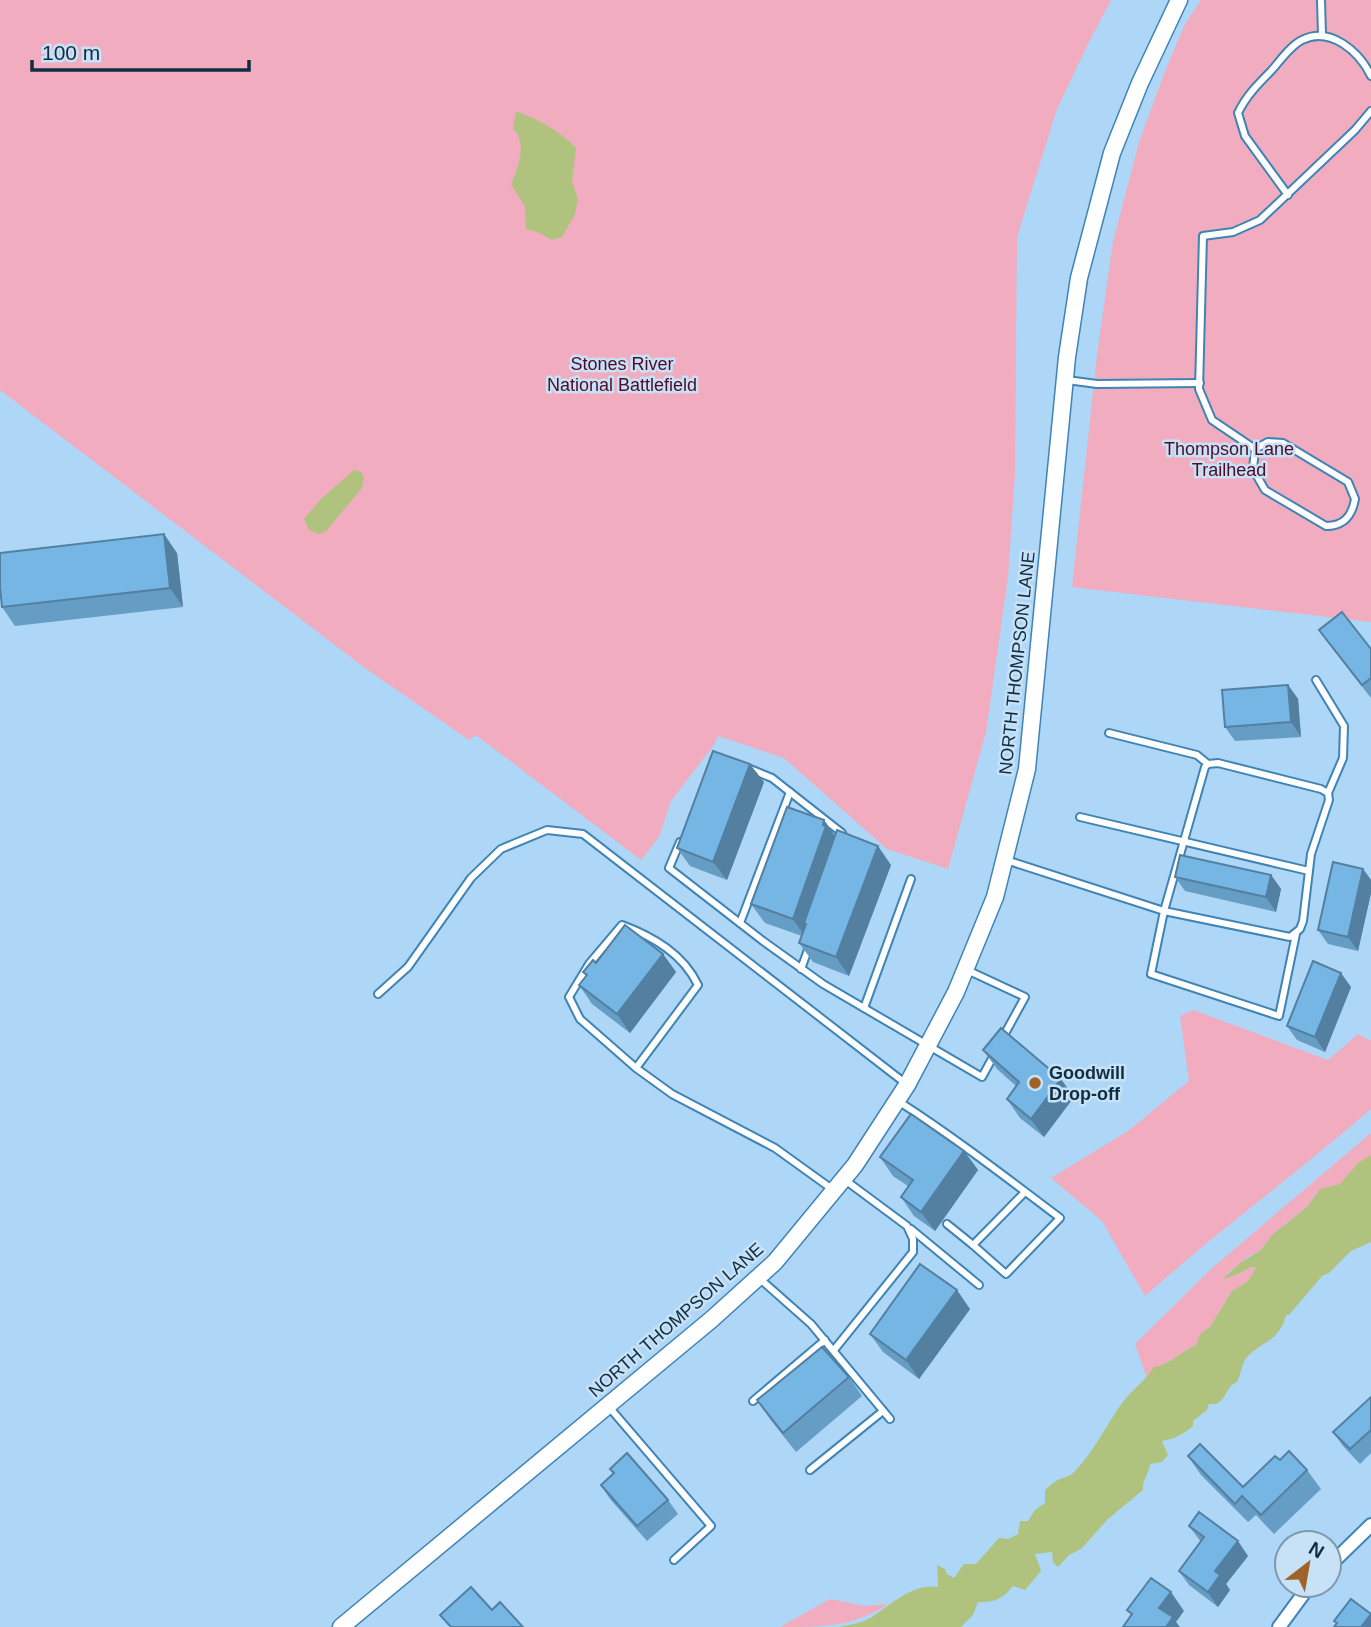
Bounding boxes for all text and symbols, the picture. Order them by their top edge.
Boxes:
scale bar [32,28,248,72]
text: 100 m [42,41,100,64]
park label: Stones River National Battlefield [547,354,697,395]
park label: Thompson Lane Trailhead [1164,439,1294,480]
street label: NORTH THOMPSON LANE [995,550,1039,776]
place label: Goodwill Drop-off [1049,1063,1125,1104]
marker: Goodwill Drop-off [1027,1075,1043,1091]
street label: NORTH THOMPSON LANE [585,1239,767,1401]
north arrow [1273,1529,1343,1599]
text: N [1305,1537,1328,1562]

